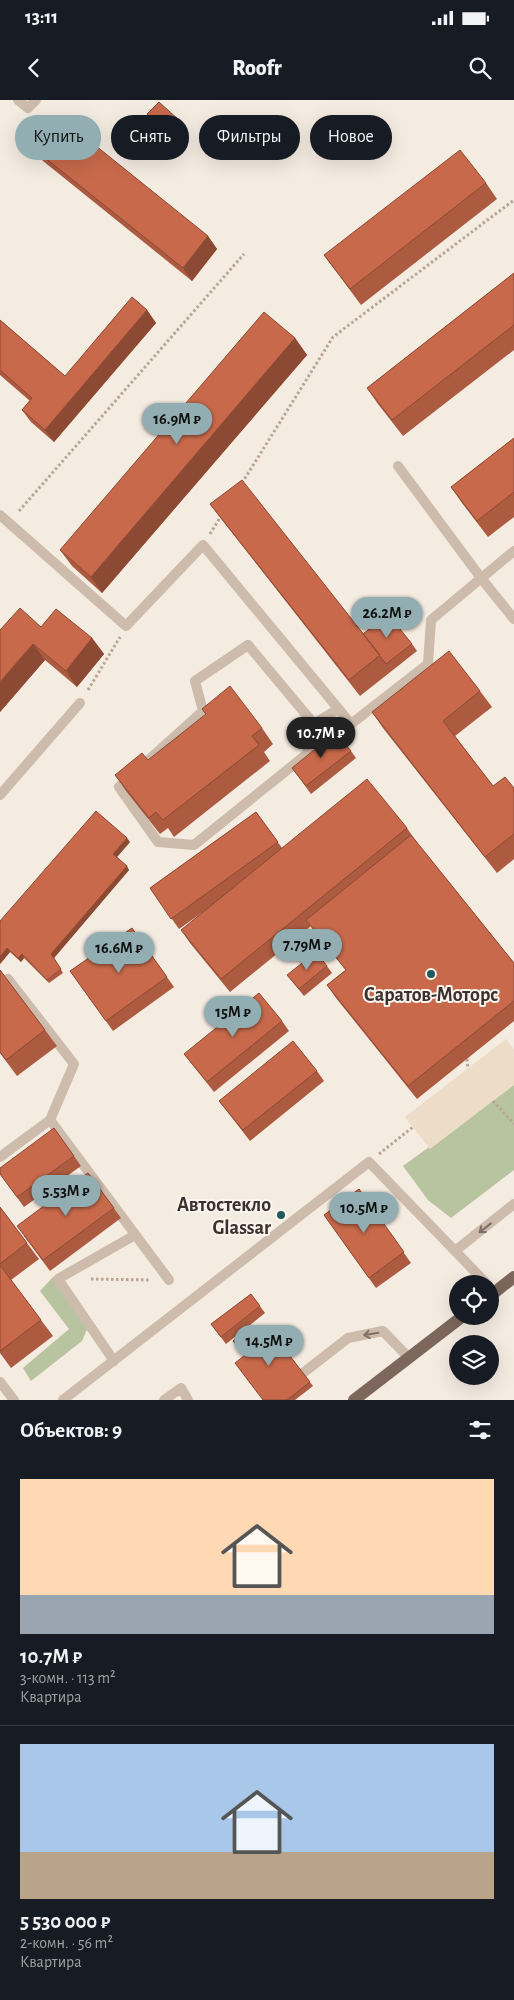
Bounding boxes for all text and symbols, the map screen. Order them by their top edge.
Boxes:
text: 13:11 [25,8,58,27]
icon: back [20,54,48,82]
icon: search [466,54,494,82]
text: Roofr [232,57,282,79]
chip: Купить [15,115,101,160]
chip: Снять [111,115,189,160]
chip: Фильтры [199,115,300,160]
chip: Новое [310,115,392,160]
pin: 16.9M ₽ [131,402,223,445]
text: 16.9M ₽ [153,411,201,427]
pin: 26.2M ₽ [341,596,433,639]
text: 26.2M ₽ [362,605,412,621]
pin: 10.7M ₽ [275,716,367,759]
text: 10.7M ₽ [297,725,345,741]
pin: 7.79M ₽ [261,928,353,971]
pin: 16.6M ₽ [73,932,165,974]
text: 7.79M ₽ [283,937,331,953]
text: 16.6M ₽ [95,940,143,956]
marker: Саратов-Моторс [425,968,437,980]
place label: Саратов-Моторс [364,985,498,1005]
pin: 15M ₽ [198,996,268,1038]
text: 15M ₽ [215,1004,251,1020]
pin: 5.53M ₽ [20,1174,112,1217]
text: 5.53M ₽ [42,1183,90,1199]
pin: 10.5M ₽ [318,1192,410,1234]
place label: Автостекло Glassar [177,1195,271,1238]
text: 10.5M ₽ [340,1200,388,1216]
marker: Автостекло Glassar [275,1209,287,1221]
one-way arrow [479,1222,492,1233]
map controls [449,1275,499,1385]
button: locate [449,1275,499,1325]
pin: 14.5M ₽ [223,1324,315,1367]
one-way arrow [364,1329,380,1339]
text: 14.5M ₽ [245,1333,293,1349]
button: layers [449,1335,499,1385]
icon: filters [466,1416,494,1444]
text: Объектов: 9 [20,1420,122,1441]
icon: home [212,1511,302,1601]
text: 10.7M ₽ [20,1646,82,1667]
text: 3-комн. · 113 m² [20,1670,116,1686]
text: Квартира [20,1689,82,1705]
icon: home [212,1777,302,1867]
text: 5 530 000 ₽ [20,1911,110,1932]
text: 2-комн. · 56 m² [20,1935,113,1951]
text: Квартира [20,1954,82,1970]

